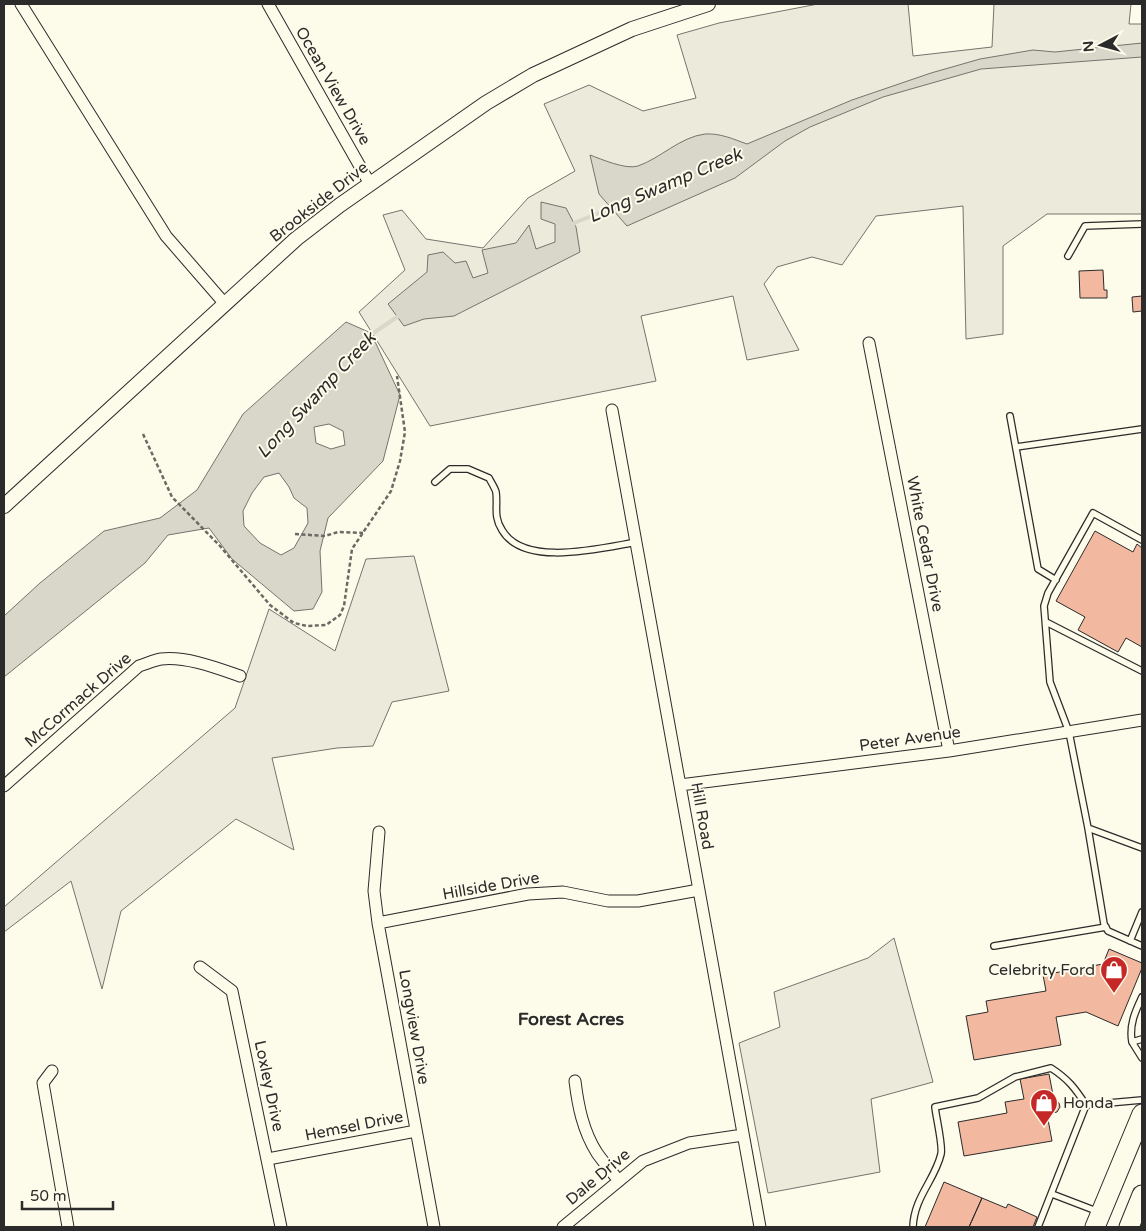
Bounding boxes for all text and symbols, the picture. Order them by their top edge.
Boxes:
north arrow [1076,20,1126,70]
street label: Ocean View Drive [291,23,375,149]
text: N [1080,40,1098,53]
water label: Long Swamp Creek [585,142,746,227]
street label: Brookside Drive [266,157,372,247]
water label: Long Swamp Creek [252,326,381,463]
street label: White Cedar Drive [902,474,948,614]
street label: McCormack Drive [21,648,135,752]
street label: Peter Avenue [858,722,962,756]
street label: Hill Road [686,781,718,851]
street label: Hillside Drive [441,868,541,904]
shop icon: Celebrity Ford [1099,955,1129,994]
place label: Celebrity Ford [988,960,1095,980]
street label: Longview Drive [394,968,434,1086]
district label: Forest Acres [518,1008,625,1030]
street label: Loxley Drive [250,1039,288,1133]
shop icon: Honda [1029,1088,1059,1127]
place label: Honda [1063,1093,1113,1113]
street label: Hemsel Drive [303,1107,405,1145]
street label: Dale Drive [562,1144,634,1210]
scale bar [22,1178,114,1210]
text: 50 m [30,1187,67,1205]

